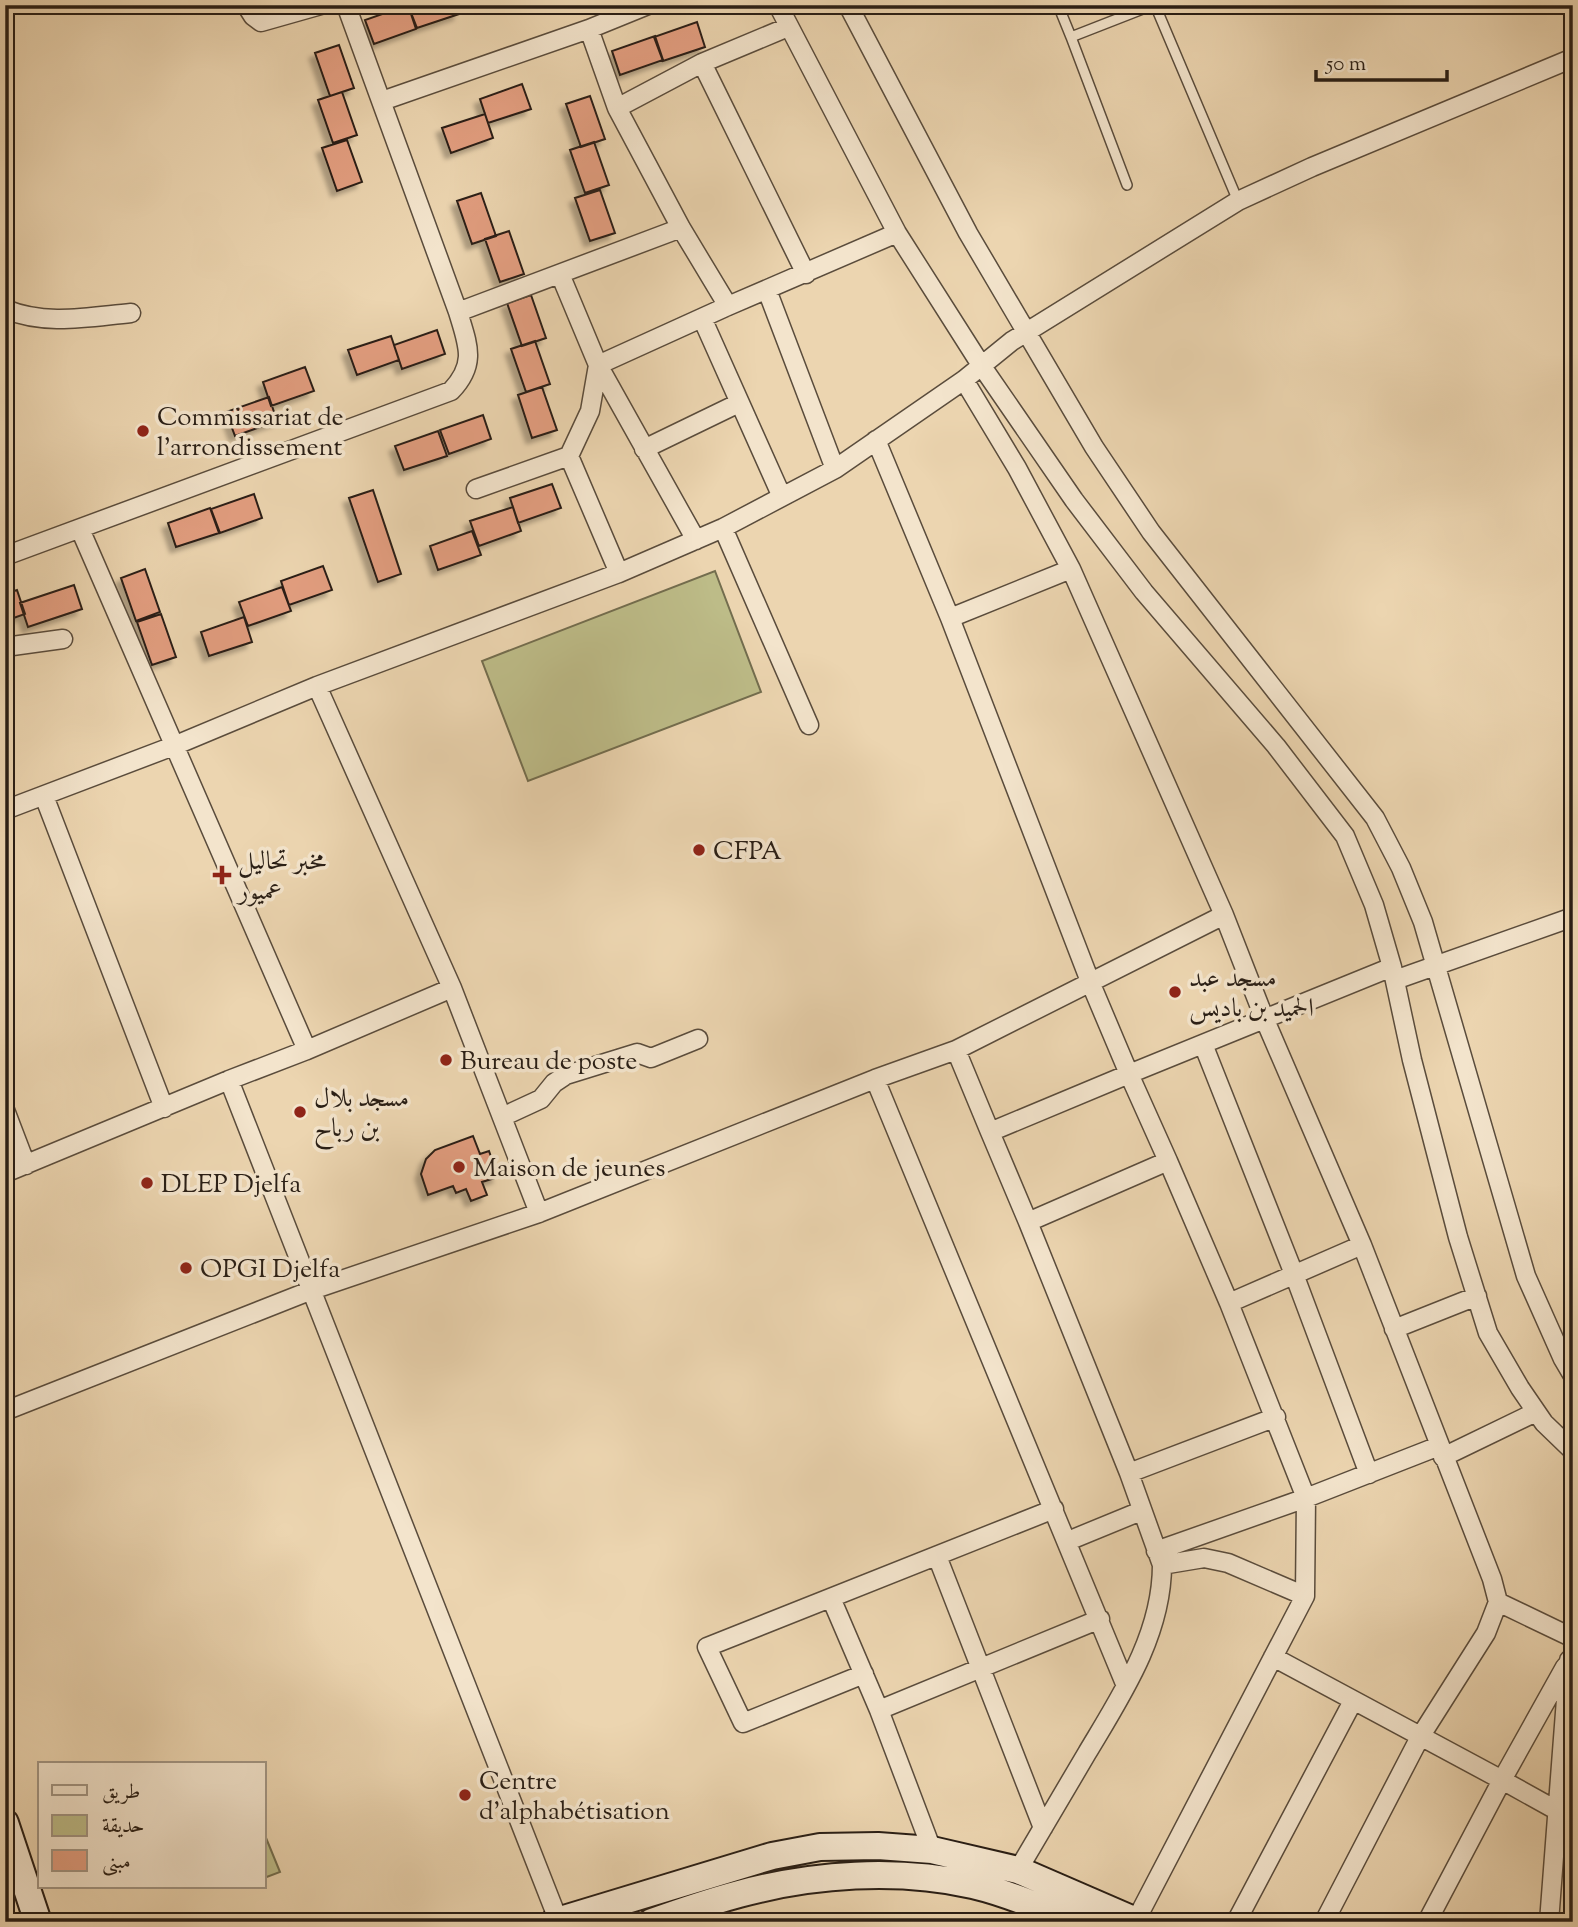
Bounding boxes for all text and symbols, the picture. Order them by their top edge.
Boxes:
scale bar [1316,38,1447,82]
text: 50 m [1325,50,1366,80]
place label: Commissariat de l'arrondissement [157,400,344,467]
marker: Commissariat de l'arrondissement [135,423,151,439]
place label: CFPA [713,834,782,871]
marker: CFPA [691,842,707,858]
place label: مخبر تحاليل عميور [235,844,326,911]
marker: مخبر تحاليل عميور [212,865,232,885]
place label: مسجد عبد الحميد بن باديس [1189,961,1314,1028]
marker: مسجد عبد الحميد بن باديس [1167,984,1183,1000]
place label: Bureau de poste [460,1044,637,1081]
marker: Bureau de poste [438,1052,454,1068]
place label: مسجد بلال بن رباح [314,1081,409,1151]
marker: مسجد بلال بن رباح [292,1104,308,1120]
place label: Maison de jeunes [473,1151,666,1188]
marker: Maison de jeunes [451,1159,467,1175]
place label: DLEP Djelfa [161,1167,301,1204]
marker: DLEP Djelfa [139,1175,155,1191]
place label: OPGI Djelfa [200,1252,340,1289]
marker: OPGI Djelfa [178,1260,194,1276]
legend [38,1762,266,1888]
place label: Centre d'alphabétisation [479,1764,670,1831]
text: طريق [102,1778,140,1808]
marker: Centre d'alphabétisation [457,1787,473,1803]
text: حديقة [102,1812,145,1842]
text: مبنى [102,1848,131,1878]

